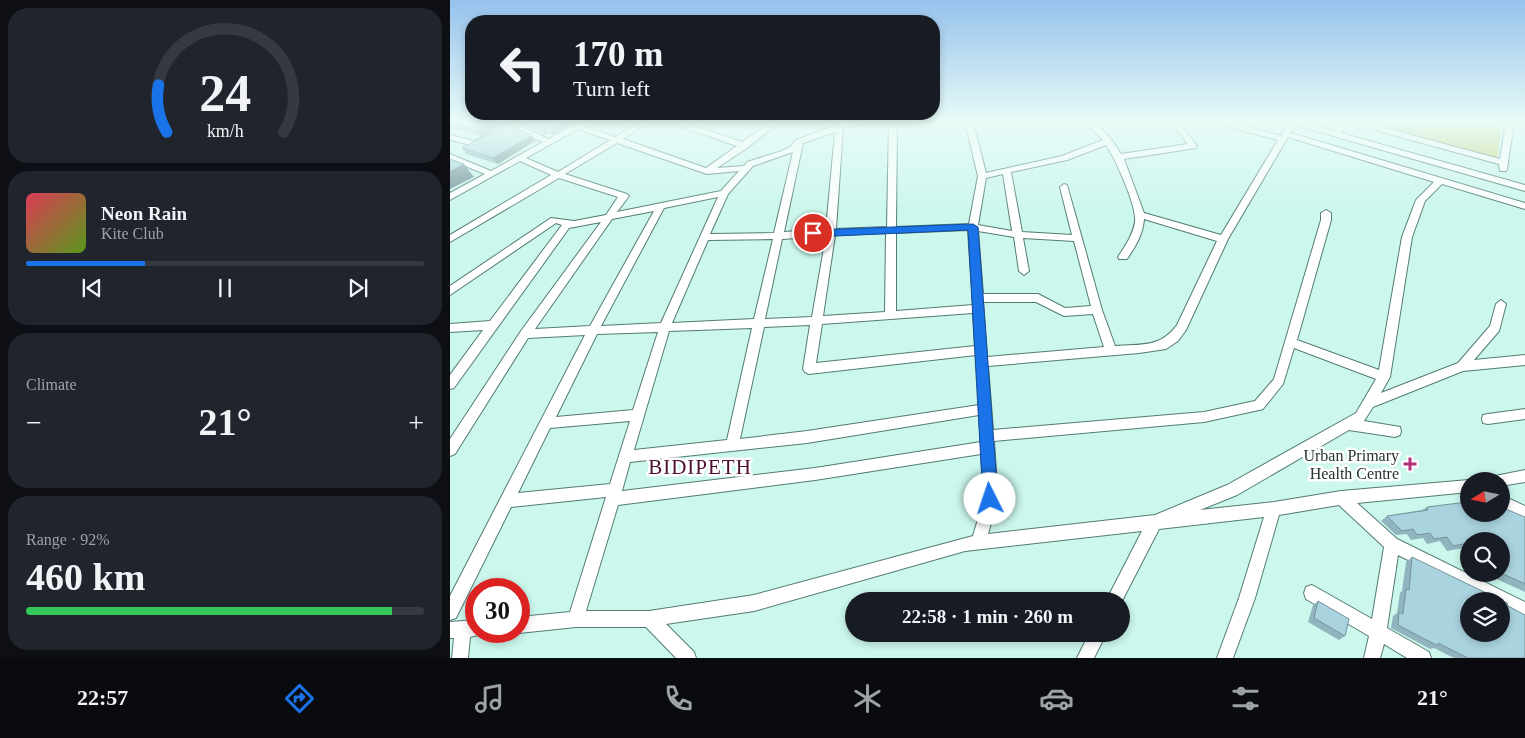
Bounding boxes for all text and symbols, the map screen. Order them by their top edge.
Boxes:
icon: left [490,35,555,100]
text: 170 m [573,35,663,74]
text: 24 [199,65,251,122]
text: Turn left [573,76,650,101]
text: km/h [207,121,243,141]
text: Neon Rain [101,203,187,224]
pin [792,212,834,254]
icon: arrive [799,219,827,247]
text: Kite Club [101,225,164,242]
icon: previous [78,274,106,302]
icon: pause [211,274,239,302]
icon: next [344,274,372,302]
text: Climate [26,376,77,393]
text: 21° [198,401,252,443]
text: − [26,407,42,438]
text: + [408,407,424,438]
place label: Urban Primary Health Centre [1303,447,1399,482]
district label: BIDIPETH [648,455,752,479]
marker: Urban Primary Health Centre [1403,457,1417,471]
position arrow [963,472,1015,524]
north arrow [1460,472,1510,522]
map controls [1460,472,1510,642]
text: Range · 92% [26,531,110,548]
button: search [1460,532,1510,582]
text: 460 km [26,556,145,598]
speed limit sign: 30 [465,578,530,643]
button: layers [1460,592,1510,642]
text: 22:58 · 1 min · 260 m [902,606,1073,627]
icon: directions [282,681,317,716]
icon: music [472,681,507,716]
icon: phone [661,681,696,716]
icon: climate [850,681,885,716]
icon: car [1039,681,1074,716]
icon: filters [1228,681,1263,716]
text: 22:57 [77,685,128,710]
text: 21° [1417,685,1448,710]

